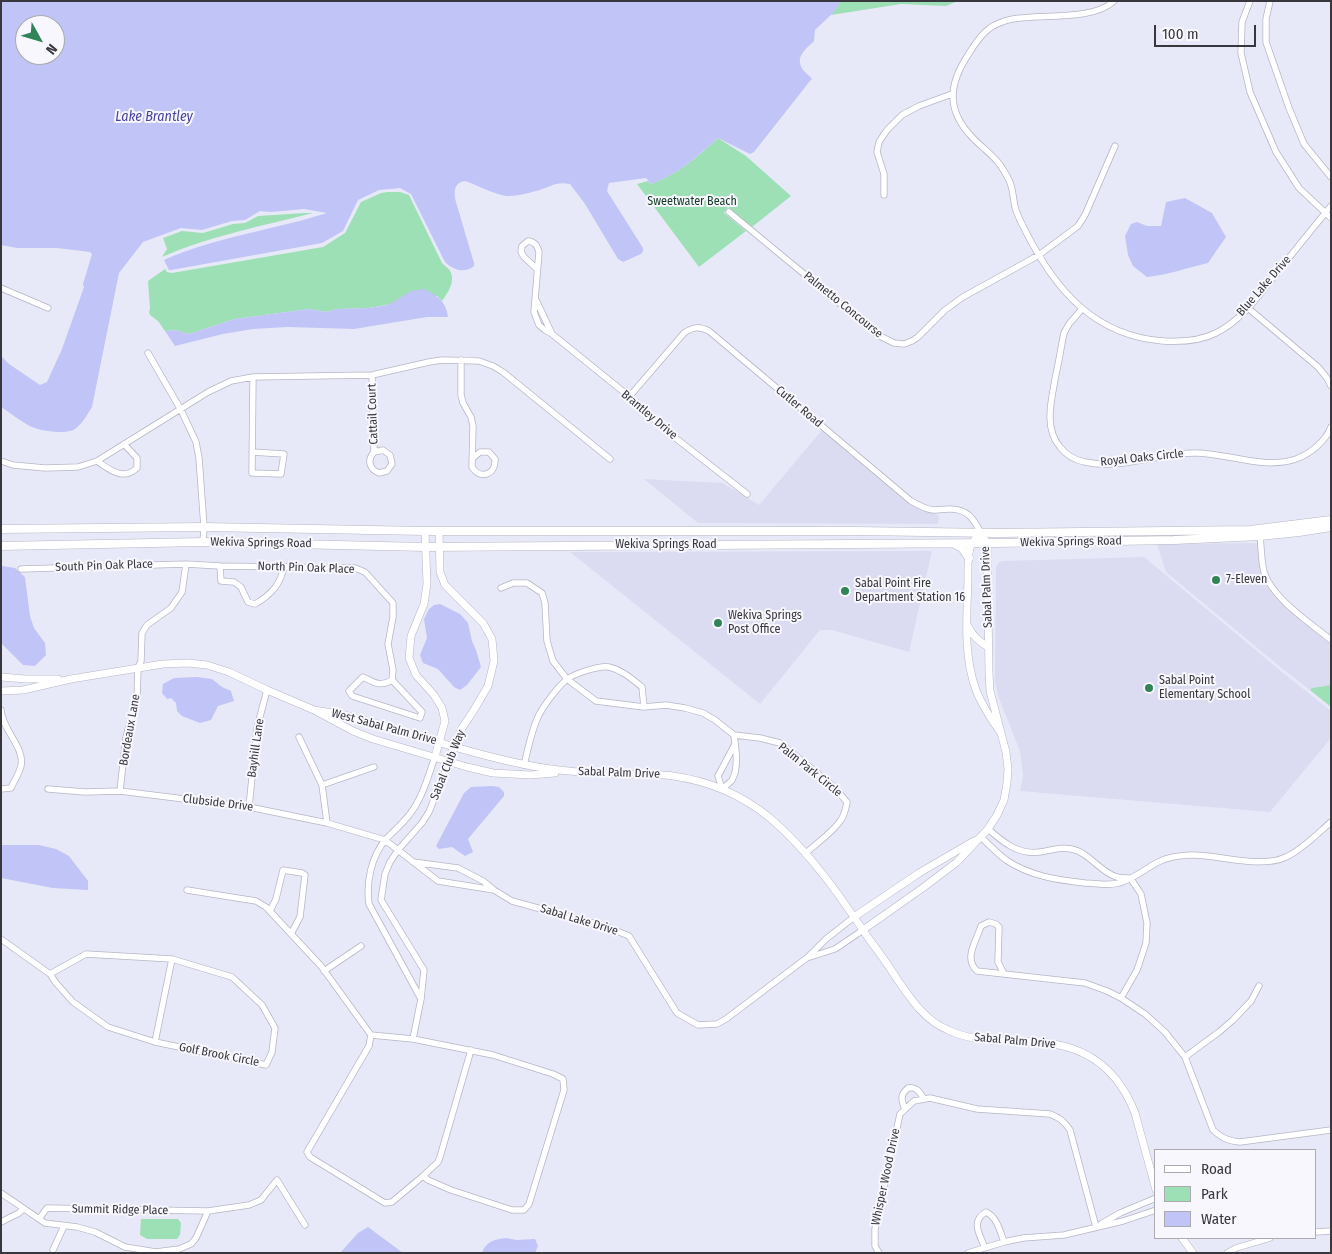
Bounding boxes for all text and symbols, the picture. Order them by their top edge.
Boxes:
north arrow [15,15,65,65]
scale bar [1157,15,1260,47]
text: 100 m [1162,25,1199,43]
text: N [42,41,61,58]
water label: Lake Brantley [115,109,193,125]
park label: Sweetwater Beach [647,195,737,209]
street label: Blue Lake Drive [1234,253,1294,319]
street label: Palmetto Concourse [801,269,885,341]
street label: Cattail Court [365,383,381,445]
street label: Cutler Road [773,383,825,431]
street label: Brantley Drive [618,387,680,443]
street label: Royal Oaks Circle [1100,446,1184,470]
street label: Wekiva Springs Road [1020,534,1122,550]
street label: Wekiva Springs Road [210,535,312,551]
street label: Wekiva Springs Road [615,538,717,552]
street label: Sabal Palm Drive [978,546,996,628]
street label: South Pin Oak Place [55,557,153,575]
street label: North Pin Oak Place [257,559,355,577]
place label: 7-Eleven [1226,573,1267,587]
marker: 7-Eleven [1210,574,1222,586]
place label: Sabal Point Fire Department Station 16 [855,577,965,605]
marker: Sabal Point Fire Department Station 16 [839,585,851,597]
place label: Wekiva Springs Post Office [728,609,802,637]
marker: Wekiva Springs Post Office [712,617,724,629]
place label: Sabal Point Elementary School [1159,674,1250,702]
marker: Sabal Point Elementary School [1143,682,1155,694]
street label: Bordeaux Lane [117,693,143,767]
street label: West Sabal Palm Drive [330,706,438,748]
street label: Bayhill Lane [245,718,267,778]
street label: Sabal Club Way [427,728,469,802]
street label: Palm Park Circle [775,740,845,800]
street label: Sabal Palm Drive [578,764,660,782]
street label: Clubside Drive [182,792,254,814]
street label: Sabal Lake Drive [538,901,620,939]
street label: Sabal Palm Drive [974,1030,1056,1052]
street label: Golf Brook Circle [178,1040,260,1070]
street label: Whisper Wood Drive [869,1127,903,1227]
legend [1154,1149,1317,1239]
text: Road [1201,1160,1232,1178]
text: Park [1201,1185,1228,1203]
street label: Summit Ridge Place [72,1202,168,1218]
text: Water [1201,1210,1236,1228]

